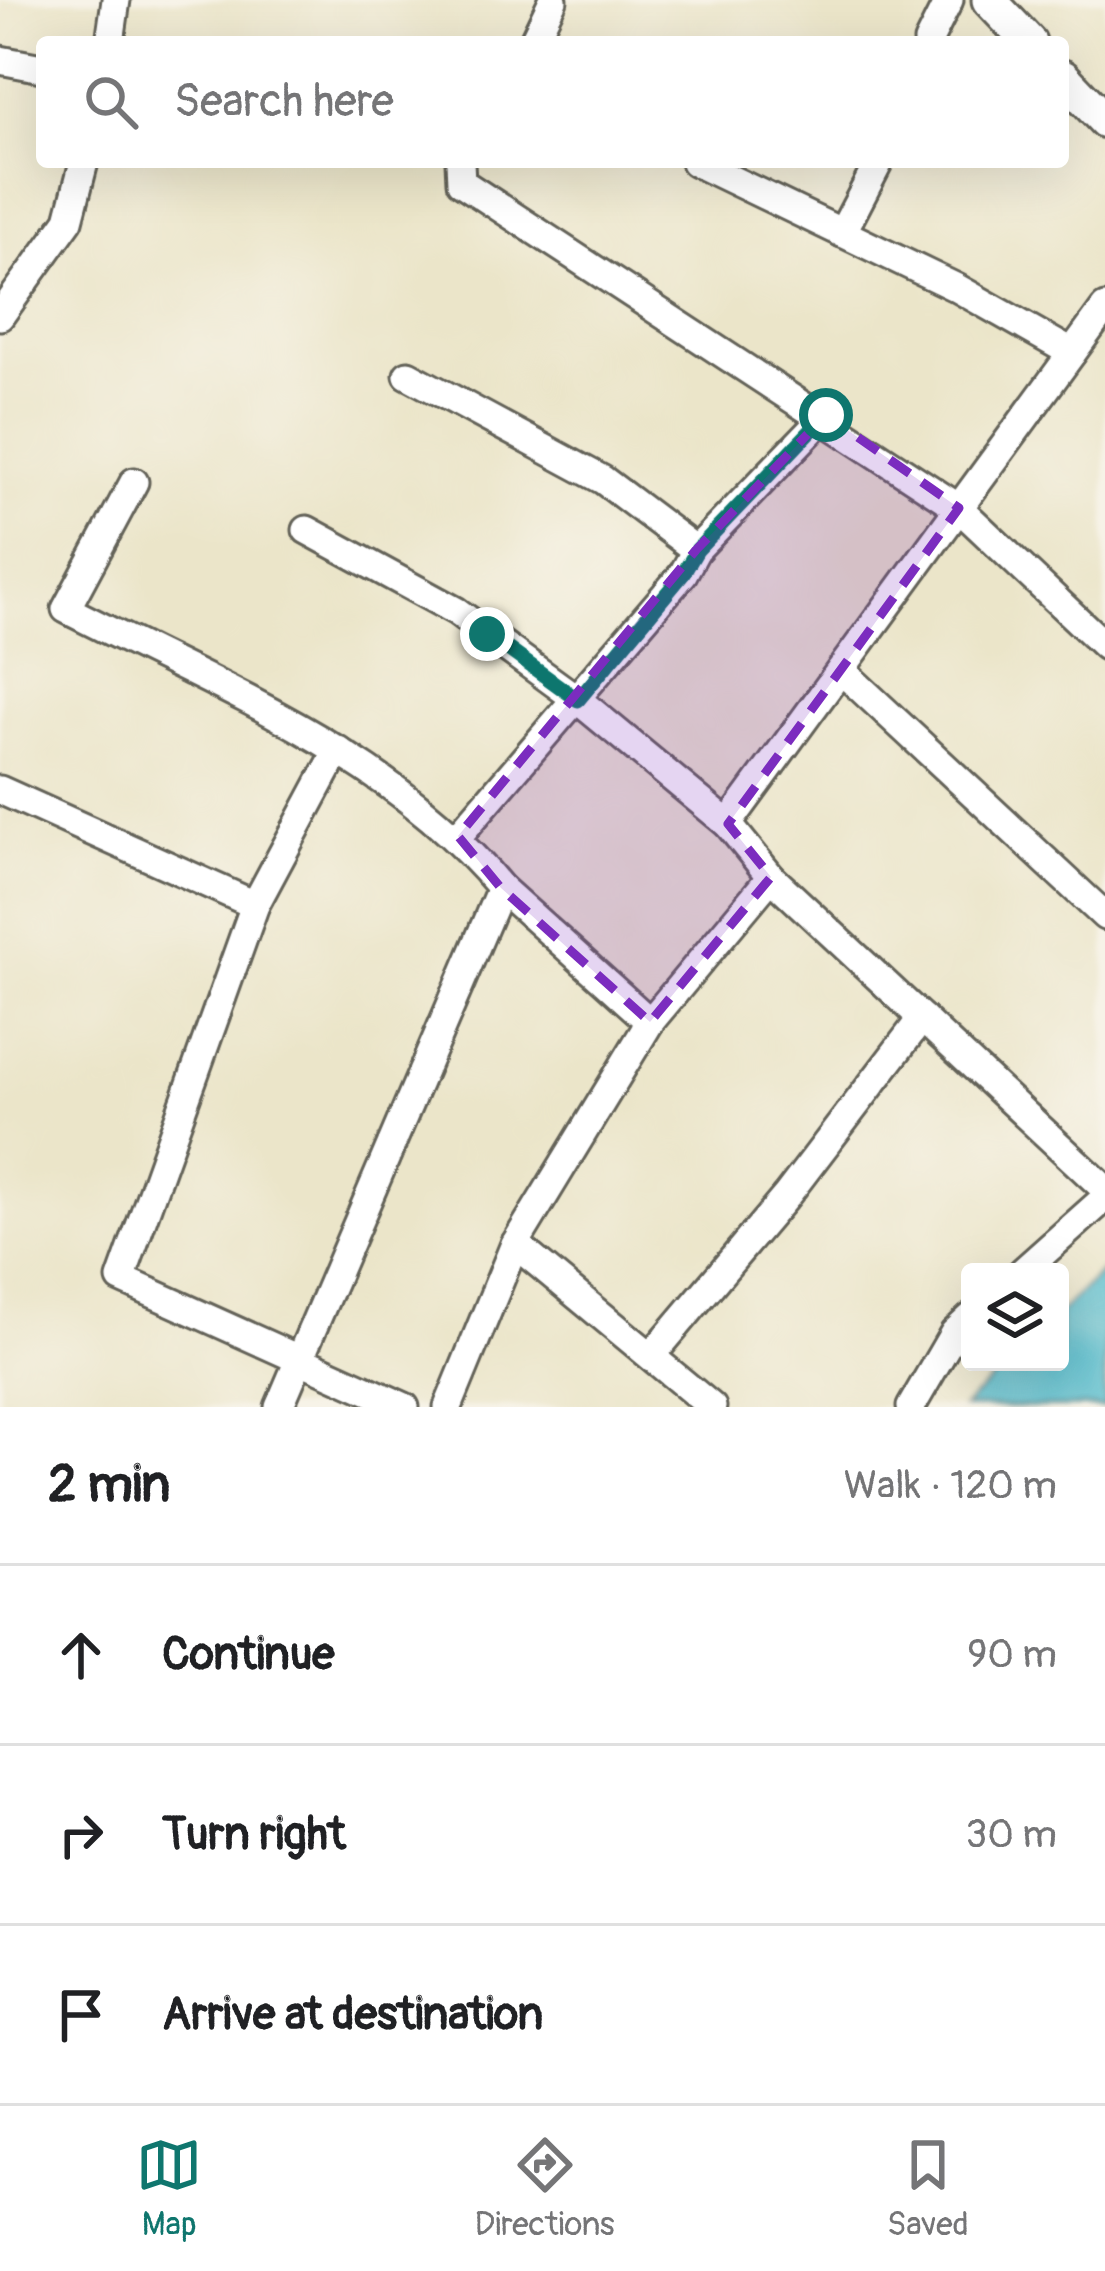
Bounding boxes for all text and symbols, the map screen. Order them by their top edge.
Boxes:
search box [36,36,1069,168]
icon: search [78,69,144,135]
text: Search here [174,74,394,130]
route start [799,388,853,442]
route end [460,607,514,661]
map controls [961,1263,1069,1371]
button: layers [961,1263,1069,1371]
text: 2 min [48,1453,170,1517]
text: Walk · 120 m [844,1461,1057,1510]
icon: ahead [48,1622,114,1688]
text: Continue [162,1627,335,1683]
text: 90 m [967,1630,1057,1679]
icon: right [48,1802,114,1868]
text: Turn right [162,1807,346,1863]
text: 30 m [966,1810,1057,1859]
icon: arrive [48,1982,114,2048]
text: Arrive at destination [162,1987,543,2043]
tab: Map [136,2132,202,2245]
tab: Directions [475,2132,615,2245]
tab: Saved [887,2132,969,2245]

